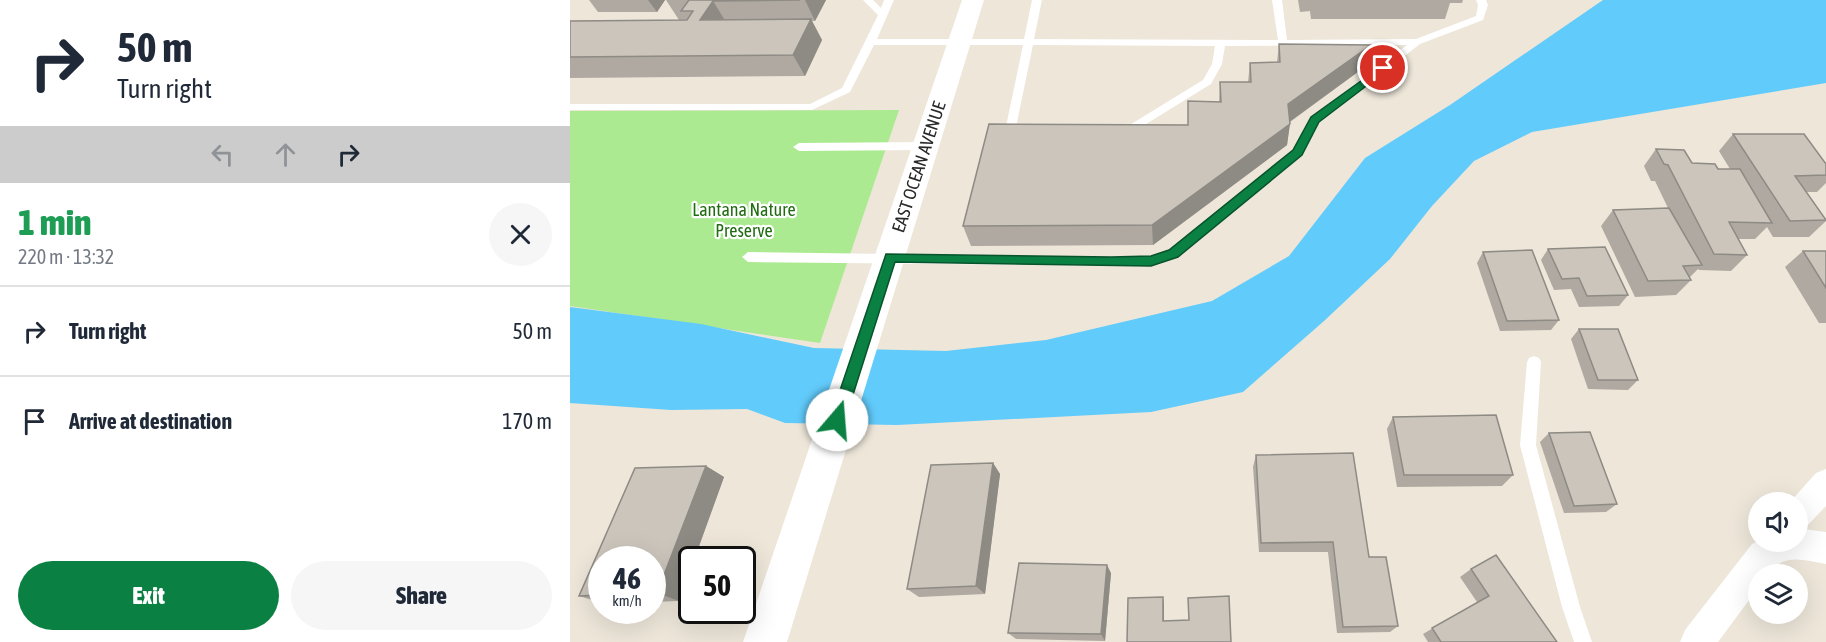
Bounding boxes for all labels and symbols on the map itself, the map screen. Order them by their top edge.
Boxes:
pin [1357,42,1408,93]
street label: EAST OCEAN AVENUE [887,98,950,235]
park label: Lantana Nature Preserve [692,199,796,241]
position arrow [805,388,869,452]
speed limit sign: 50 [678,546,756,624]

